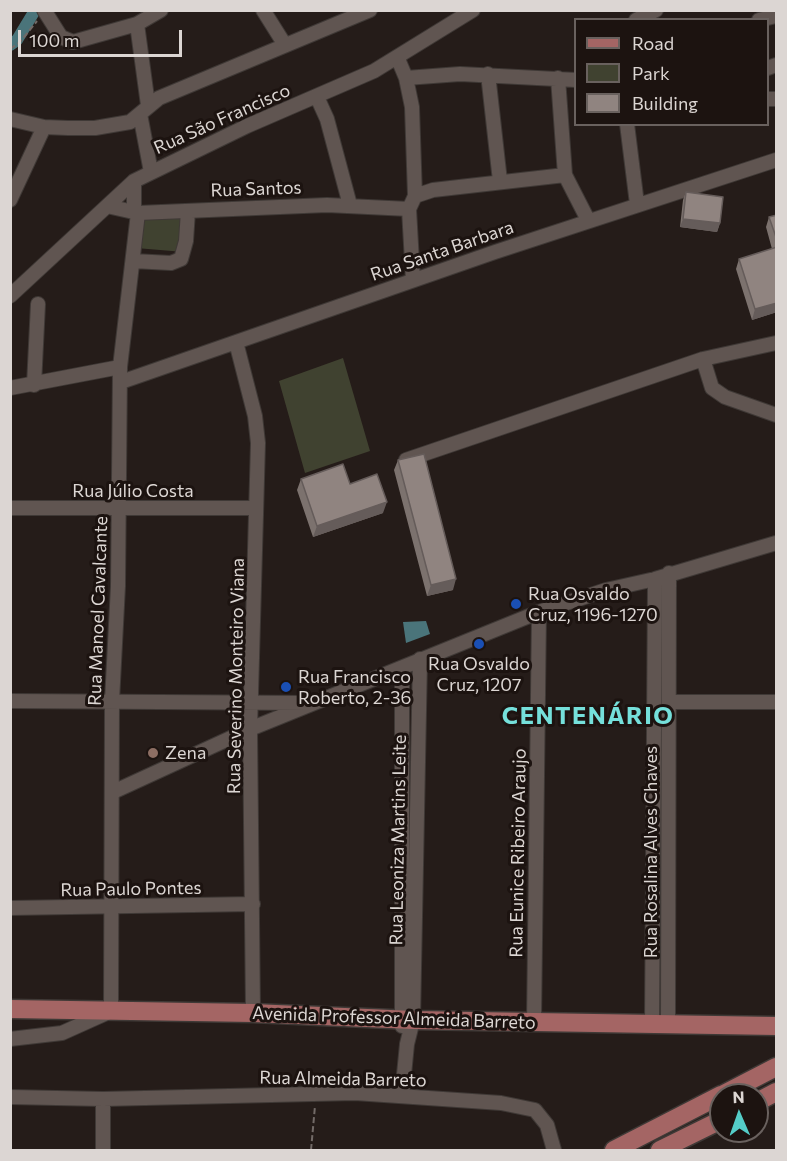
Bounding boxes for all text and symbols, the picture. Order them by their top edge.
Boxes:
scale bar [21,18,184,56]
legend [574,18,769,126]
text: 100 m [29,29,79,51]
text: Road [632,32,674,54]
text: Park [632,62,670,84]
street label: Rua São Francisco [150,79,294,159]
text: Building [632,92,698,114]
street label: Rua Santos [210,177,302,201]
street label: Rua Santa Barbara [368,216,516,286]
street label: Rua Júlio Costa [72,480,194,502]
street label: Rua Manoel Cavalcante [84,516,112,706]
street label: Rua Severino Monteiro Viana [223,558,249,794]
place label: Rua Osvaldo Cruz, 1196-1270 [528,583,658,626]
marker: Rua Osvaldo Cruz, 1196-1270 [509,597,523,611]
marker: Rua Osvaldo Cruz, 1207 [472,637,486,651]
place label: Rua Osvaldo Cruz, 1207 [428,653,530,696]
place label: Rua Francisco Roberto, 2-36 [298,666,411,708]
marker: Rua Francisco Roberto, 2-36 [279,680,293,694]
district label: CENTENÁRIO [502,702,674,730]
street label: Rua Leoniza Martins Leite [385,734,411,946]
place label: Zena [165,742,206,764]
marker: Zena [146,746,160,760]
street label: Rua Rosalina Alves Chaves [640,746,662,958]
street label: Rua Eunice Ribeiro Araujo [505,748,531,958]
street label: Rua Paulo Pontes [60,877,202,901]
street label: Avenida Professor Almeida Barreto [252,1002,536,1034]
street label: Rua Almeida Barreto [259,1067,427,1091]
north arrow [709,1083,769,1143]
text: N [732,1087,745,1106]

